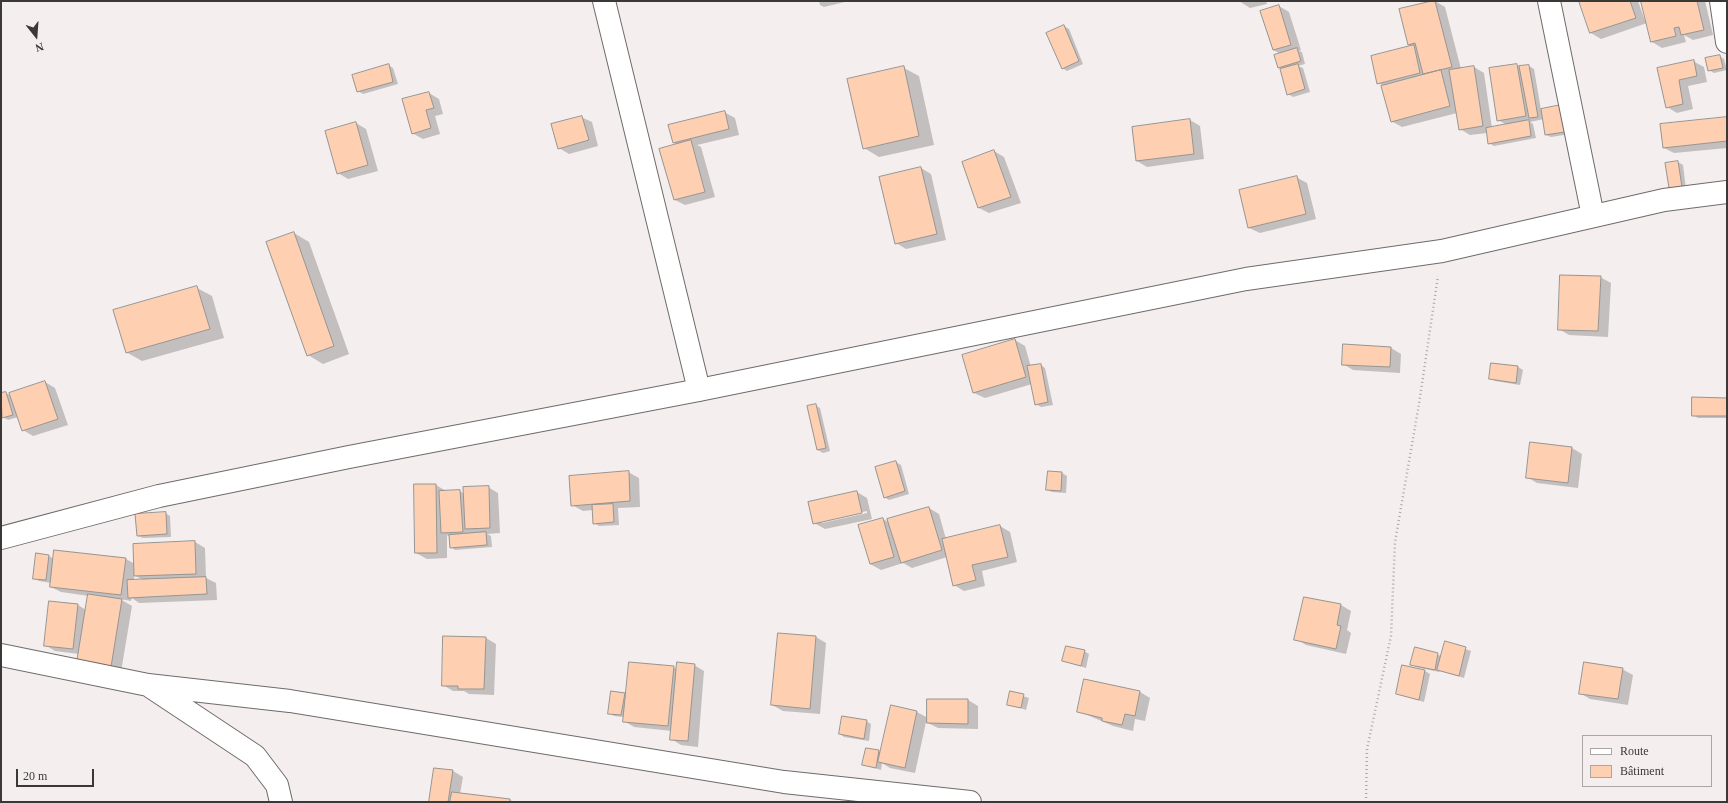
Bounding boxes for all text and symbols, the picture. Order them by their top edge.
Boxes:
north arrow [16,16,56,56]
text: N [34,41,45,54]
legend [1582,735,1712,787]
text: Route [1620,744,1649,758]
scale bar [18,761,96,787]
text: Bâtiment [1620,764,1664,778]
text: 20 m [23,769,47,783]

